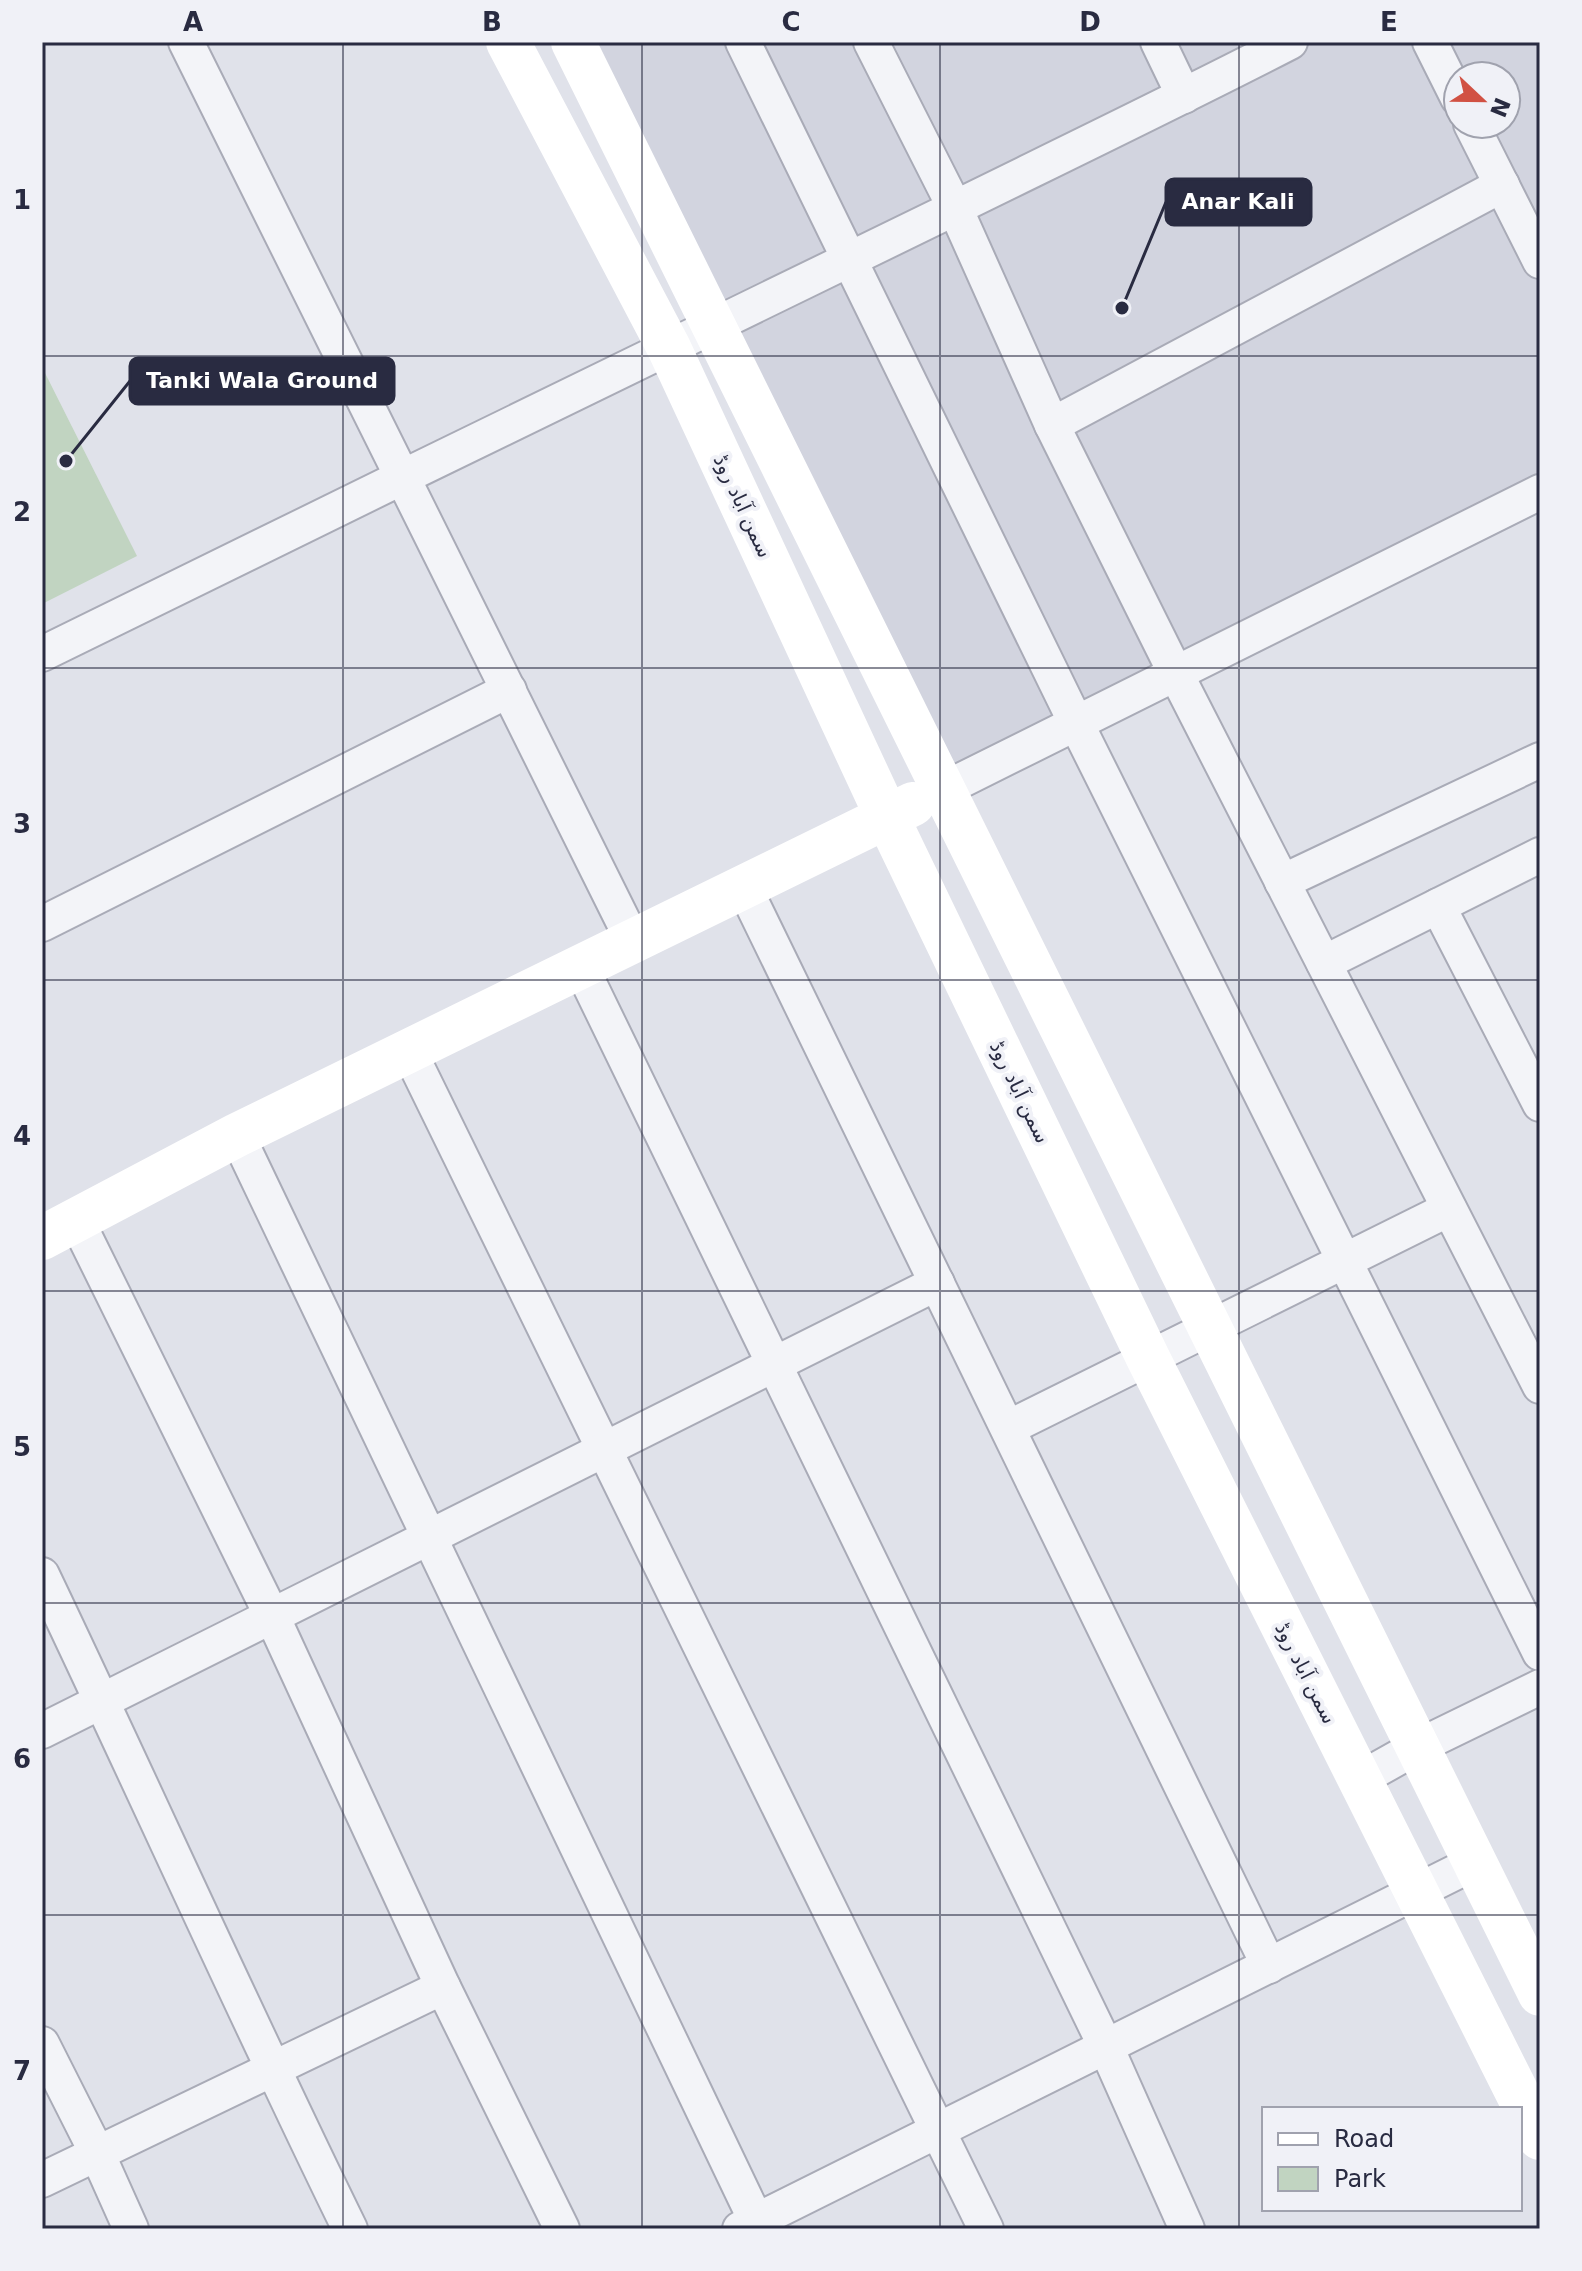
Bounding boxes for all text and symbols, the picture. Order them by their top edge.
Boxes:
text: A [183,7,203,37]
text: B [482,7,502,37]
text: C [781,7,801,37]
text: D [1079,7,1101,37]
text: E [1380,7,1398,37]
north arrow [1442,60,1522,140]
text: N [1485,94,1515,121]
callout: Anar Kali [1166,179,1311,225]
text: 1 [13,185,31,215]
text: Anar Kali [1181,189,1295,214]
callout: Tanki Wala Ground [130,358,394,404]
text: Tanki Wala Ground [146,368,378,393]
street label: سمن آباد روڈ [709,450,778,561]
text: 2 [13,497,31,527]
text: 3 [13,809,31,839]
street label: سمن آباد روڈ [985,1037,1056,1147]
text: 4 [13,1121,31,1151]
text: 5 [13,1432,31,1462]
street label: سمن آباد روڈ [1270,1618,1343,1728]
text: 6 [13,1744,31,1774]
text: 7 [13,2056,31,2086]
legend [1262,2107,1522,2211]
text: Road [1334,2125,1394,2153]
text: Park [1334,2165,1386,2193]

